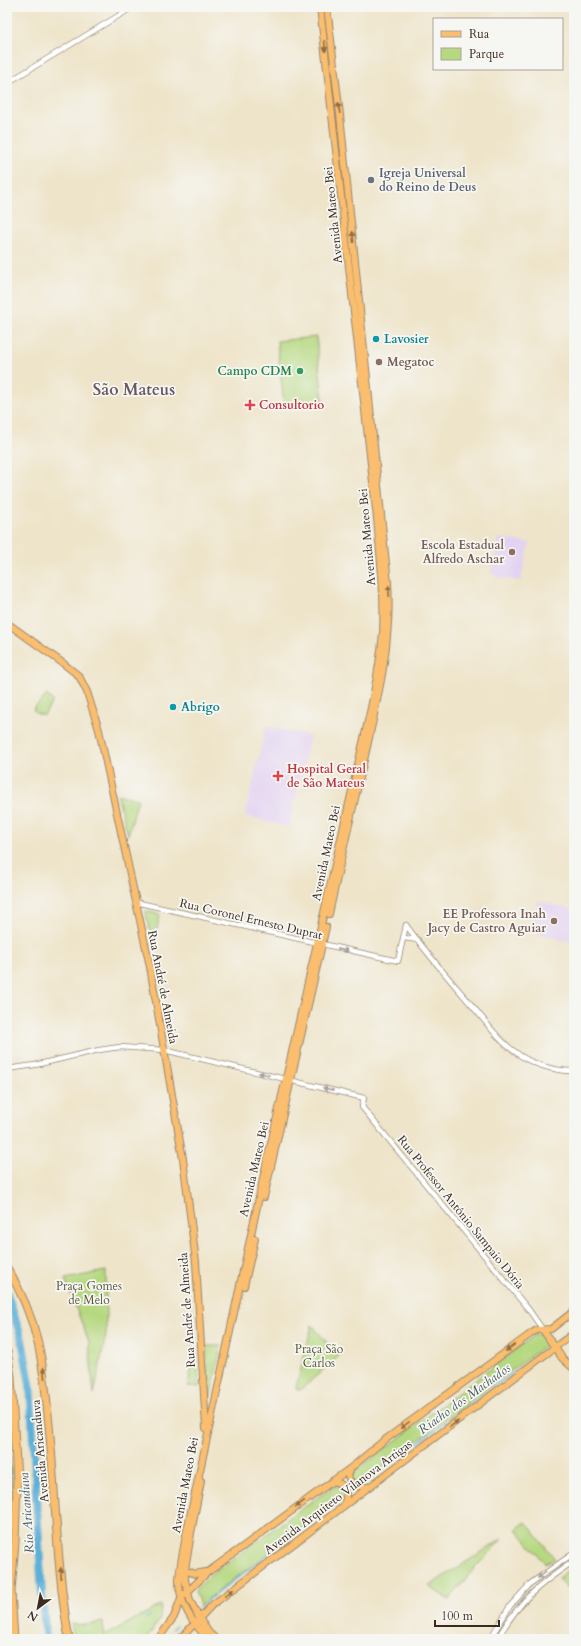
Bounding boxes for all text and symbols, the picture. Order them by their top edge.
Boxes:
legend [433,18,563,70]
text: Rua [469,26,490,42]
one-way arrow [322,40,328,52]
text: Parque [469,46,504,62]
one-way arrow [336,102,343,114]
street label: Avenida Mateo Bei [320,165,346,264]
place label: Igreja Universal do Reino de Deus [379,165,476,195]
marker: Igreja Universal do Reino de Deus [366,175,376,185]
one-way arrow [349,231,356,243]
place label: Lavosier [384,331,429,347]
marker: Lavosier [371,334,381,344]
place label: Megatoc [387,354,435,370]
marker: Megatoc [374,357,384,367]
place label: Campo CDM [217,363,292,379]
marker: Campo CDM [295,366,305,376]
district label: São Mateus [93,379,175,401]
place label: Consultorio [259,397,324,413]
marker: Consultorio [244,399,256,411]
street label: Avenida Mateo Bei [355,487,379,586]
place label: Escola Estadual Alfredo Aschar [421,537,504,567]
marker: Escola Estadual Alfredo Aschar [507,547,517,557]
one-way arrow [386,584,392,597]
place label: Abrigo [181,699,220,715]
marker: Abrigo [168,702,178,712]
place label: Hospital Geral de São Mateus [287,761,367,791]
marker: Hospital Geral de São Mateus [272,770,284,782]
street label: Avenida Mateo Bei [308,803,344,902]
street label: Rua Coronel Ernesto Duprat [178,895,324,943]
place label: EE Professora Inah Jacy de Castro Aguiar [426,906,547,936]
marker: EE Professora Inah Jacy de Castro Aguiar [549,916,559,926]
street label: Rua André de Almeida [144,929,182,1046]
one-way arrow [337,947,349,953]
one-way arrow [258,1071,270,1077]
one-way arrow [321,1086,333,1092]
street label: Avenida Mateo Bei [235,1119,273,1218]
street label: Rua Professor Antônio Sampaio Dória [394,1132,529,1293]
street label: Rua André de Almeida [175,1251,199,1368]
park label: Praça Gomes de Melo [56,1278,122,1308]
park label: Praça São Carlos [295,1341,344,1371]
one-way arrow [505,1344,515,1352]
water label: Riacho dos Machados [415,1359,515,1439]
one-way arrow [40,1367,47,1379]
street label: Avenida Aricanduva [27,1398,52,1503]
one-way arrow [449,1420,459,1428]
one-way arrow [400,1421,411,1430]
street label: Avenida Mateo Bei [168,1435,202,1534]
street label: Avenida Arquiteto Vilanova Artigas [261,1436,415,1558]
water label: Rio Aricanduva [15,1472,39,1554]
one-way arrow [295,1500,306,1508]
one-way arrow [57,1567,64,1579]
one-way arrow [536,1571,547,1579]
north arrow [18,1588,58,1628]
one-way arrow [224,1589,235,1597]
scale bar [435,1602,499,1628]
text: N [25,1607,41,1625]
text: 100 m [441,1608,474,1624]

